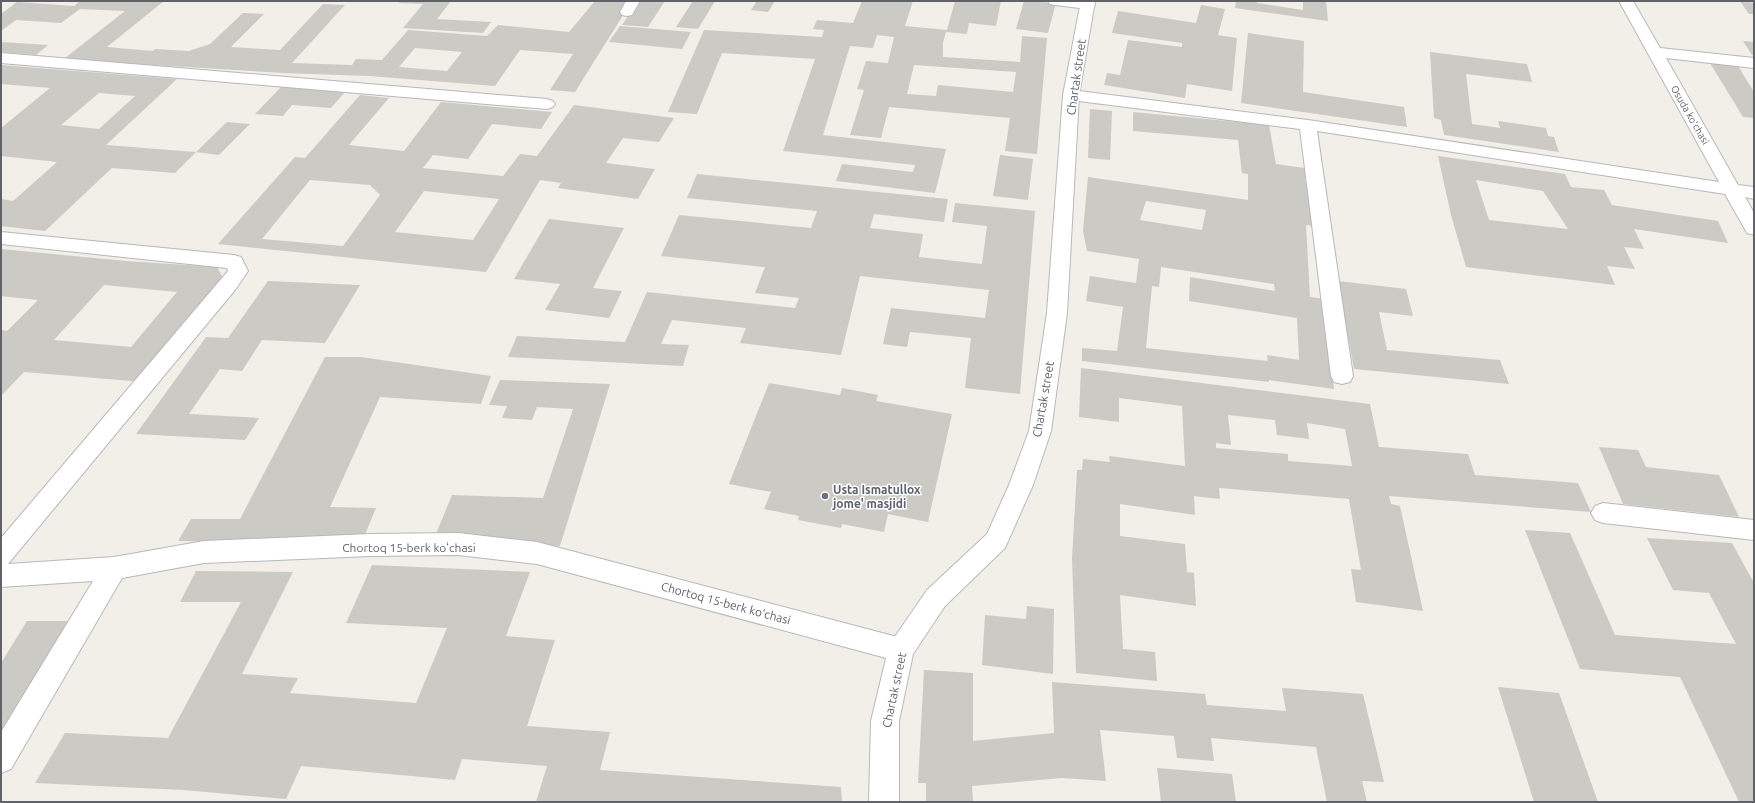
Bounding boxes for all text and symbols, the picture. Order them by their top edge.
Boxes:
street label: Chartak street [1064,38,1088,116]
street label: Osuda koʻchasi [1669,84,1711,146]
street label: Chartak street [1030,360,1056,438]
place label: Usta Ismatullox jome' masjidi [832,483,921,510]
marker: Usta Ismatullox jome' masjidi [820,491,830,501]
street label: Chortoq 15-berk koʻchasi [342,541,476,554]
street label: Chortoq 15-berk koʻchasi [660,579,792,627]
street label: Chartak street [880,651,908,729]

